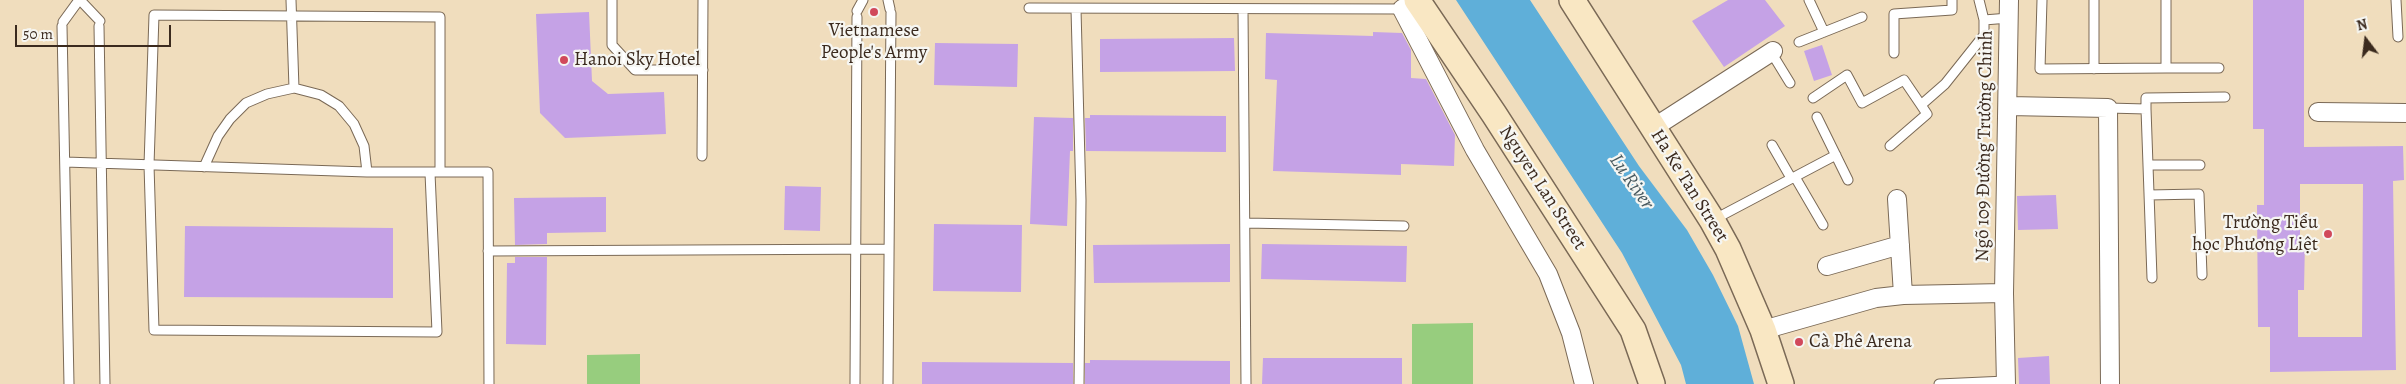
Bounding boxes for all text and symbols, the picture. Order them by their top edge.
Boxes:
marker: Vietnamese People's Army [868,6,880,18]
scale bar [18,15,174,47]
north arrow [2341,15,2391,65]
text: N [2355,15,2369,36]
place label: Vietnamese People's Army [821,20,927,64]
text: 50 m [23,24,53,44]
street label: Ngõ 109 Đường Trường Chinh [1972,30,1998,262]
place label: Hanoi Sky Hotel [574,49,700,71]
marker: Hanoi Sky Hotel [558,54,570,66]
street label: Nguyen Lan Street [1493,122,1591,254]
street label: Ha Ke Tan Street [1645,125,1733,247]
water label: Lu River [1603,150,1659,214]
place label: Trường Tiểu học Phương Liệt [2192,212,2318,256]
marker: Trường Tiểu học Phương Liệt [2322,228,2334,240]
place label: Cà Phê Arena [1809,331,1912,353]
marker: Cà Phê Arena [1793,336,1805,348]

